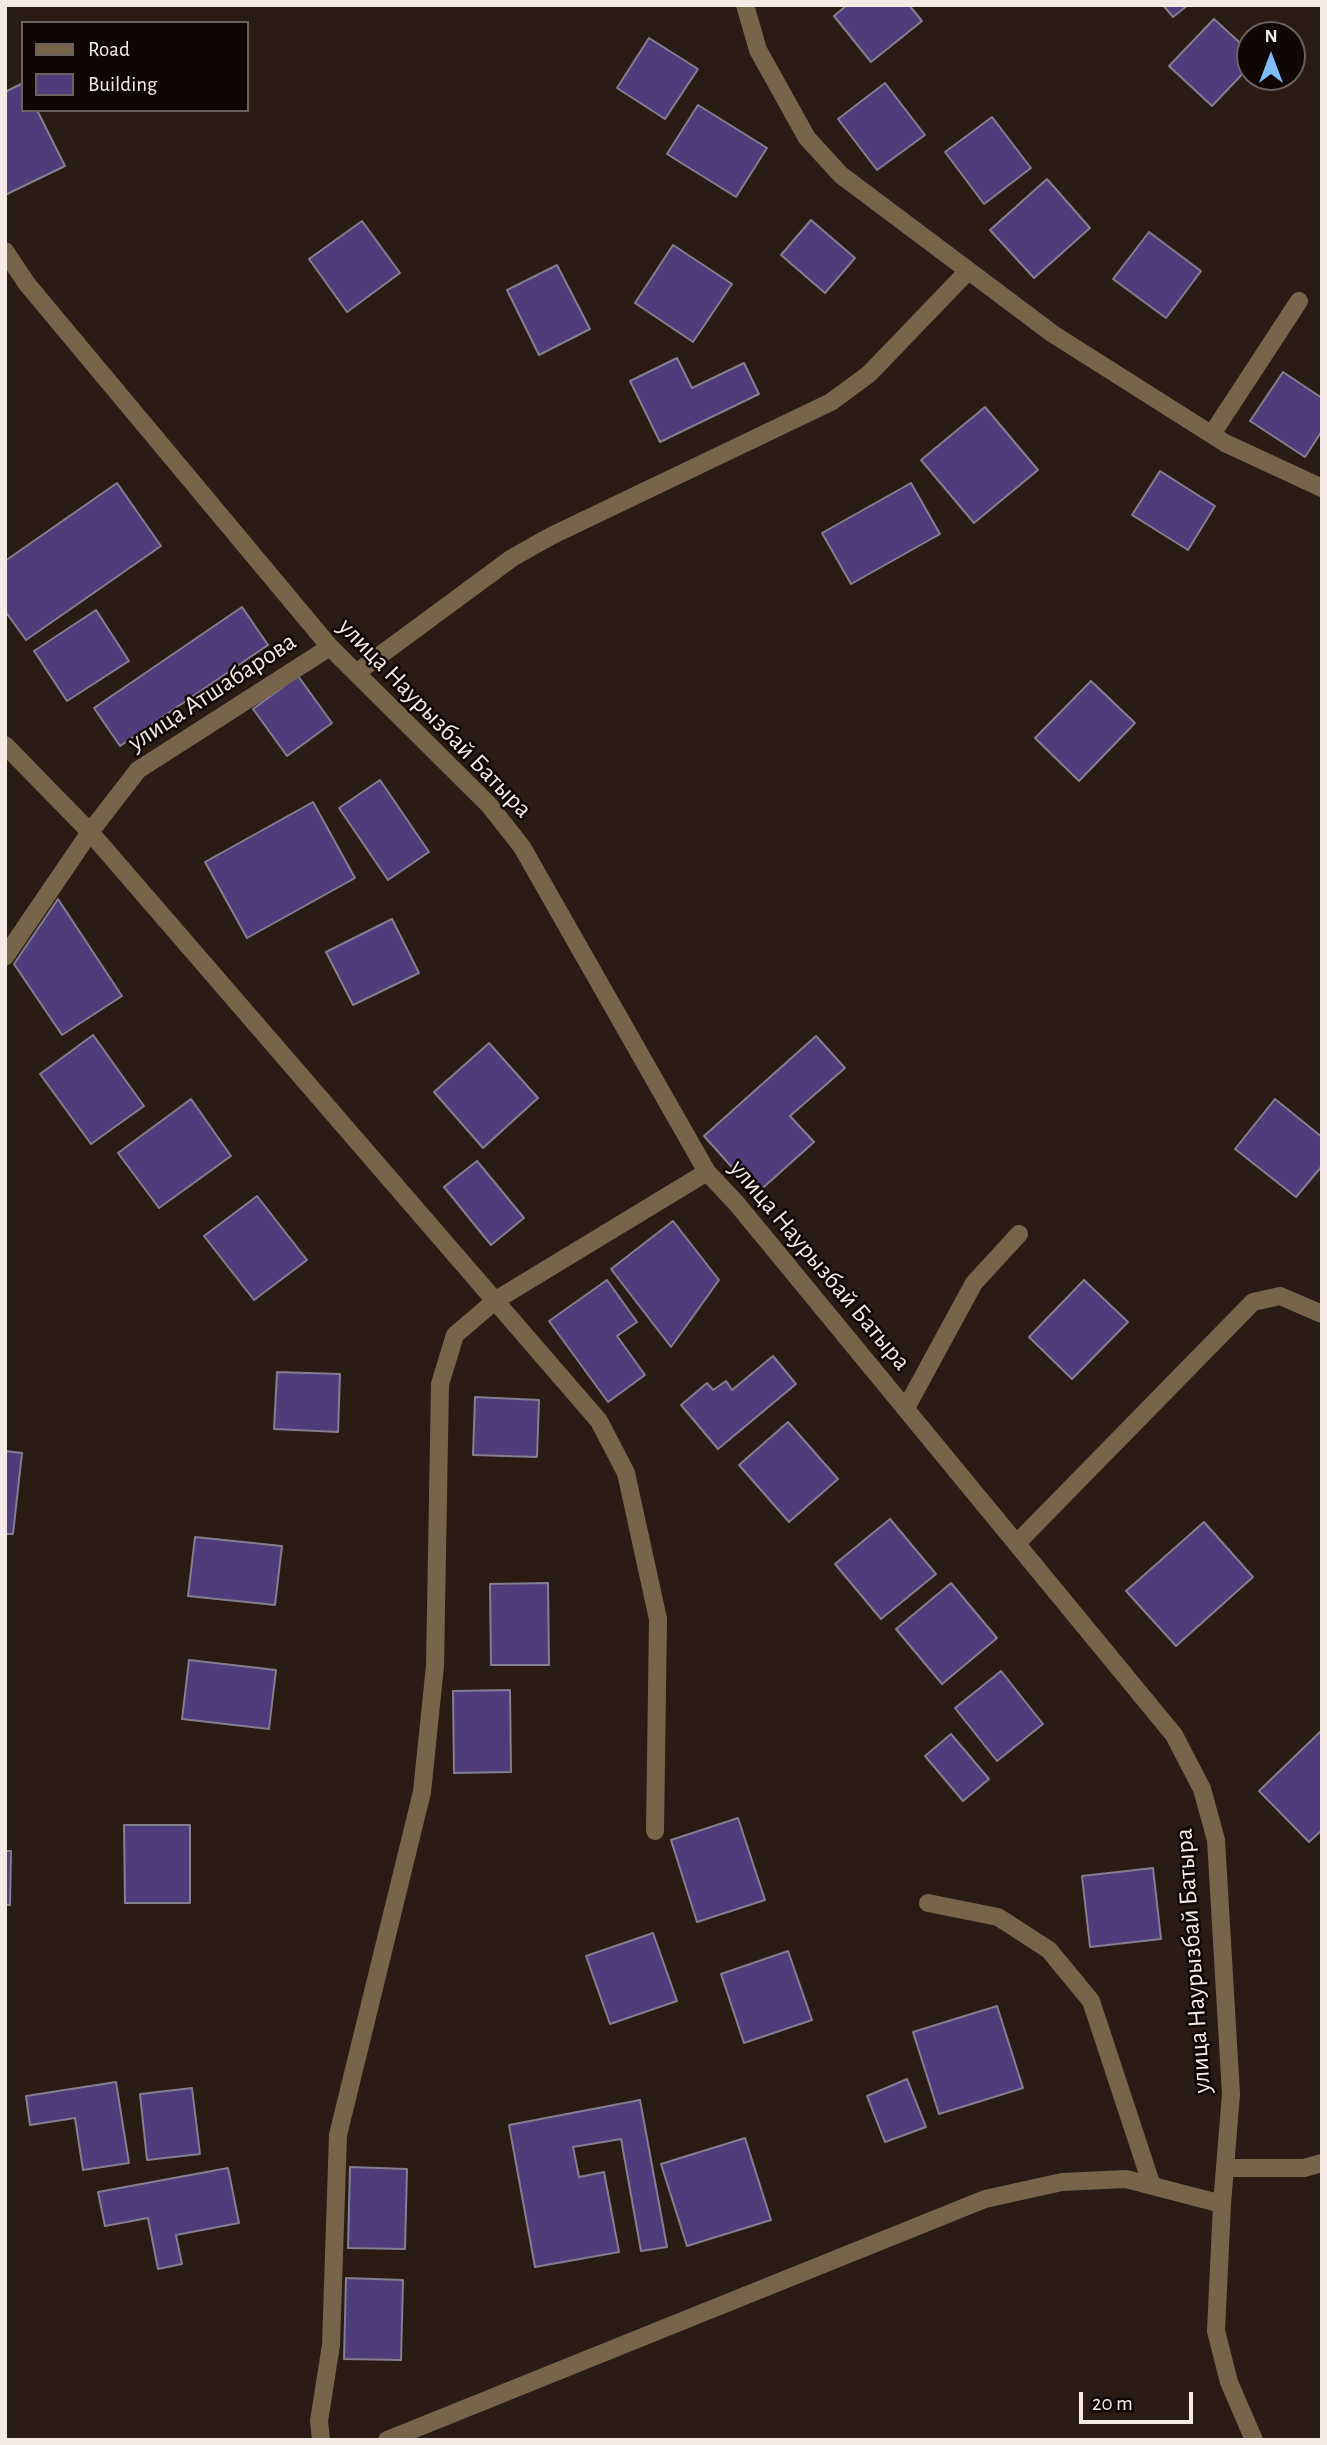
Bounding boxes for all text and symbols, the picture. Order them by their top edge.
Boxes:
legend [21,21,248,112]
north arrow [1236,21,1306,91]
text: N [1264,27,1278,46]
text: Road [88,39,130,60]
text: Building [88,74,157,95]
street label: улица Наурызбай Батыра [331,612,539,824]
street label: улица Атшабарова [122,626,302,758]
street label: улица Наурызбай Батыра [723,1153,917,1377]
street label: улица Наурызбай Батыра [1168,1827,1218,2095]
scale bar [1082,2378,1196,2422]
text: 20 m [1092,2393,1133,2414]

